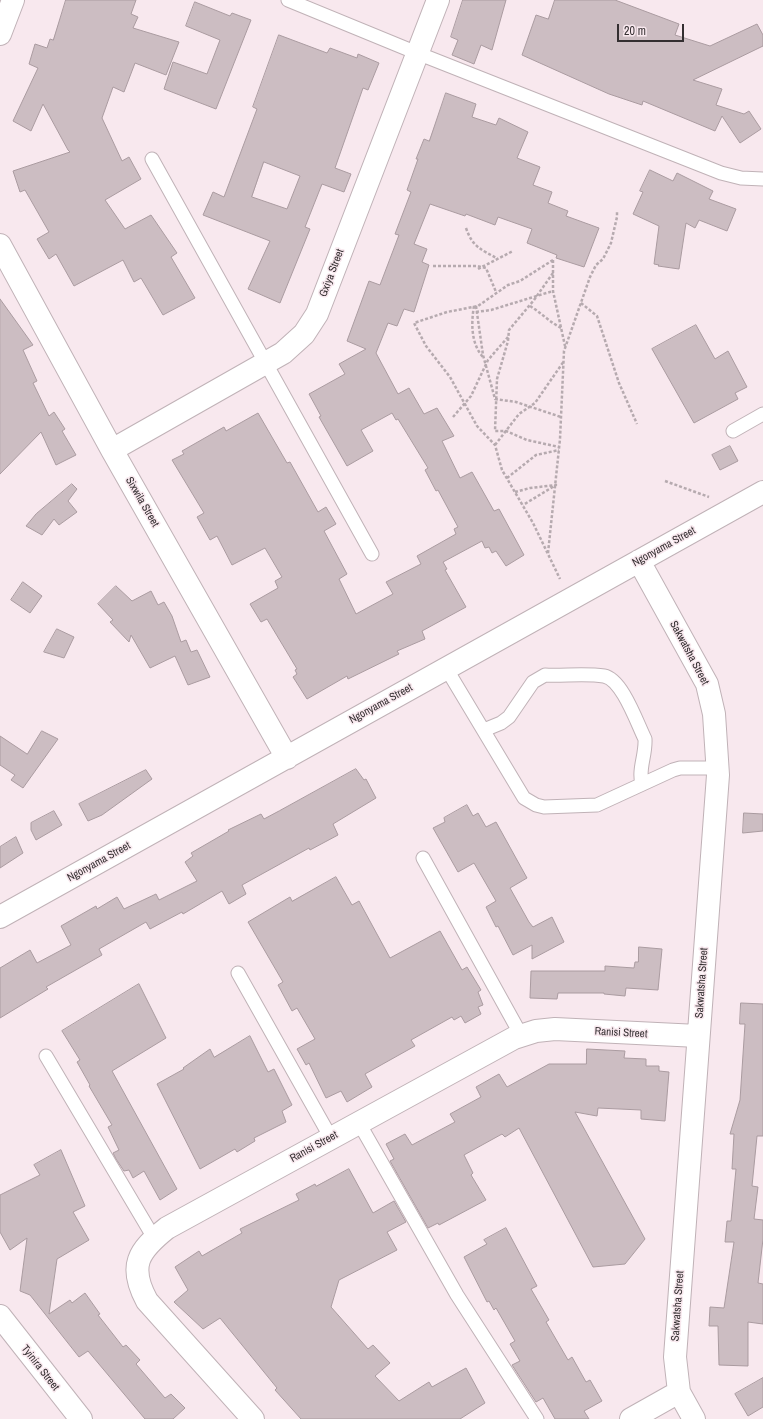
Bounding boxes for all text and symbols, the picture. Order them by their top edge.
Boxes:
scale bar [619,16,686,42]
text: 20 m [624,23,646,39]
street label: Gxiya Street [317,247,347,299]
street label: Sixwila Street [122,475,162,529]
street label: Ngonyama Street [630,524,698,570]
street label: Sakwatsha Street [667,619,711,687]
street label: Ngonyama Street [347,681,415,727]
street label: Ngonyama Street [65,839,133,885]
street label: Sakwatsha Street [693,947,711,1019]
street label: Ranisi Street [594,1025,648,1041]
street label: Ranisi Street [288,1128,340,1166]
street label: Sakwatsha Street [669,1270,687,1342]
street label: Tyinira Street [18,1343,62,1393]

